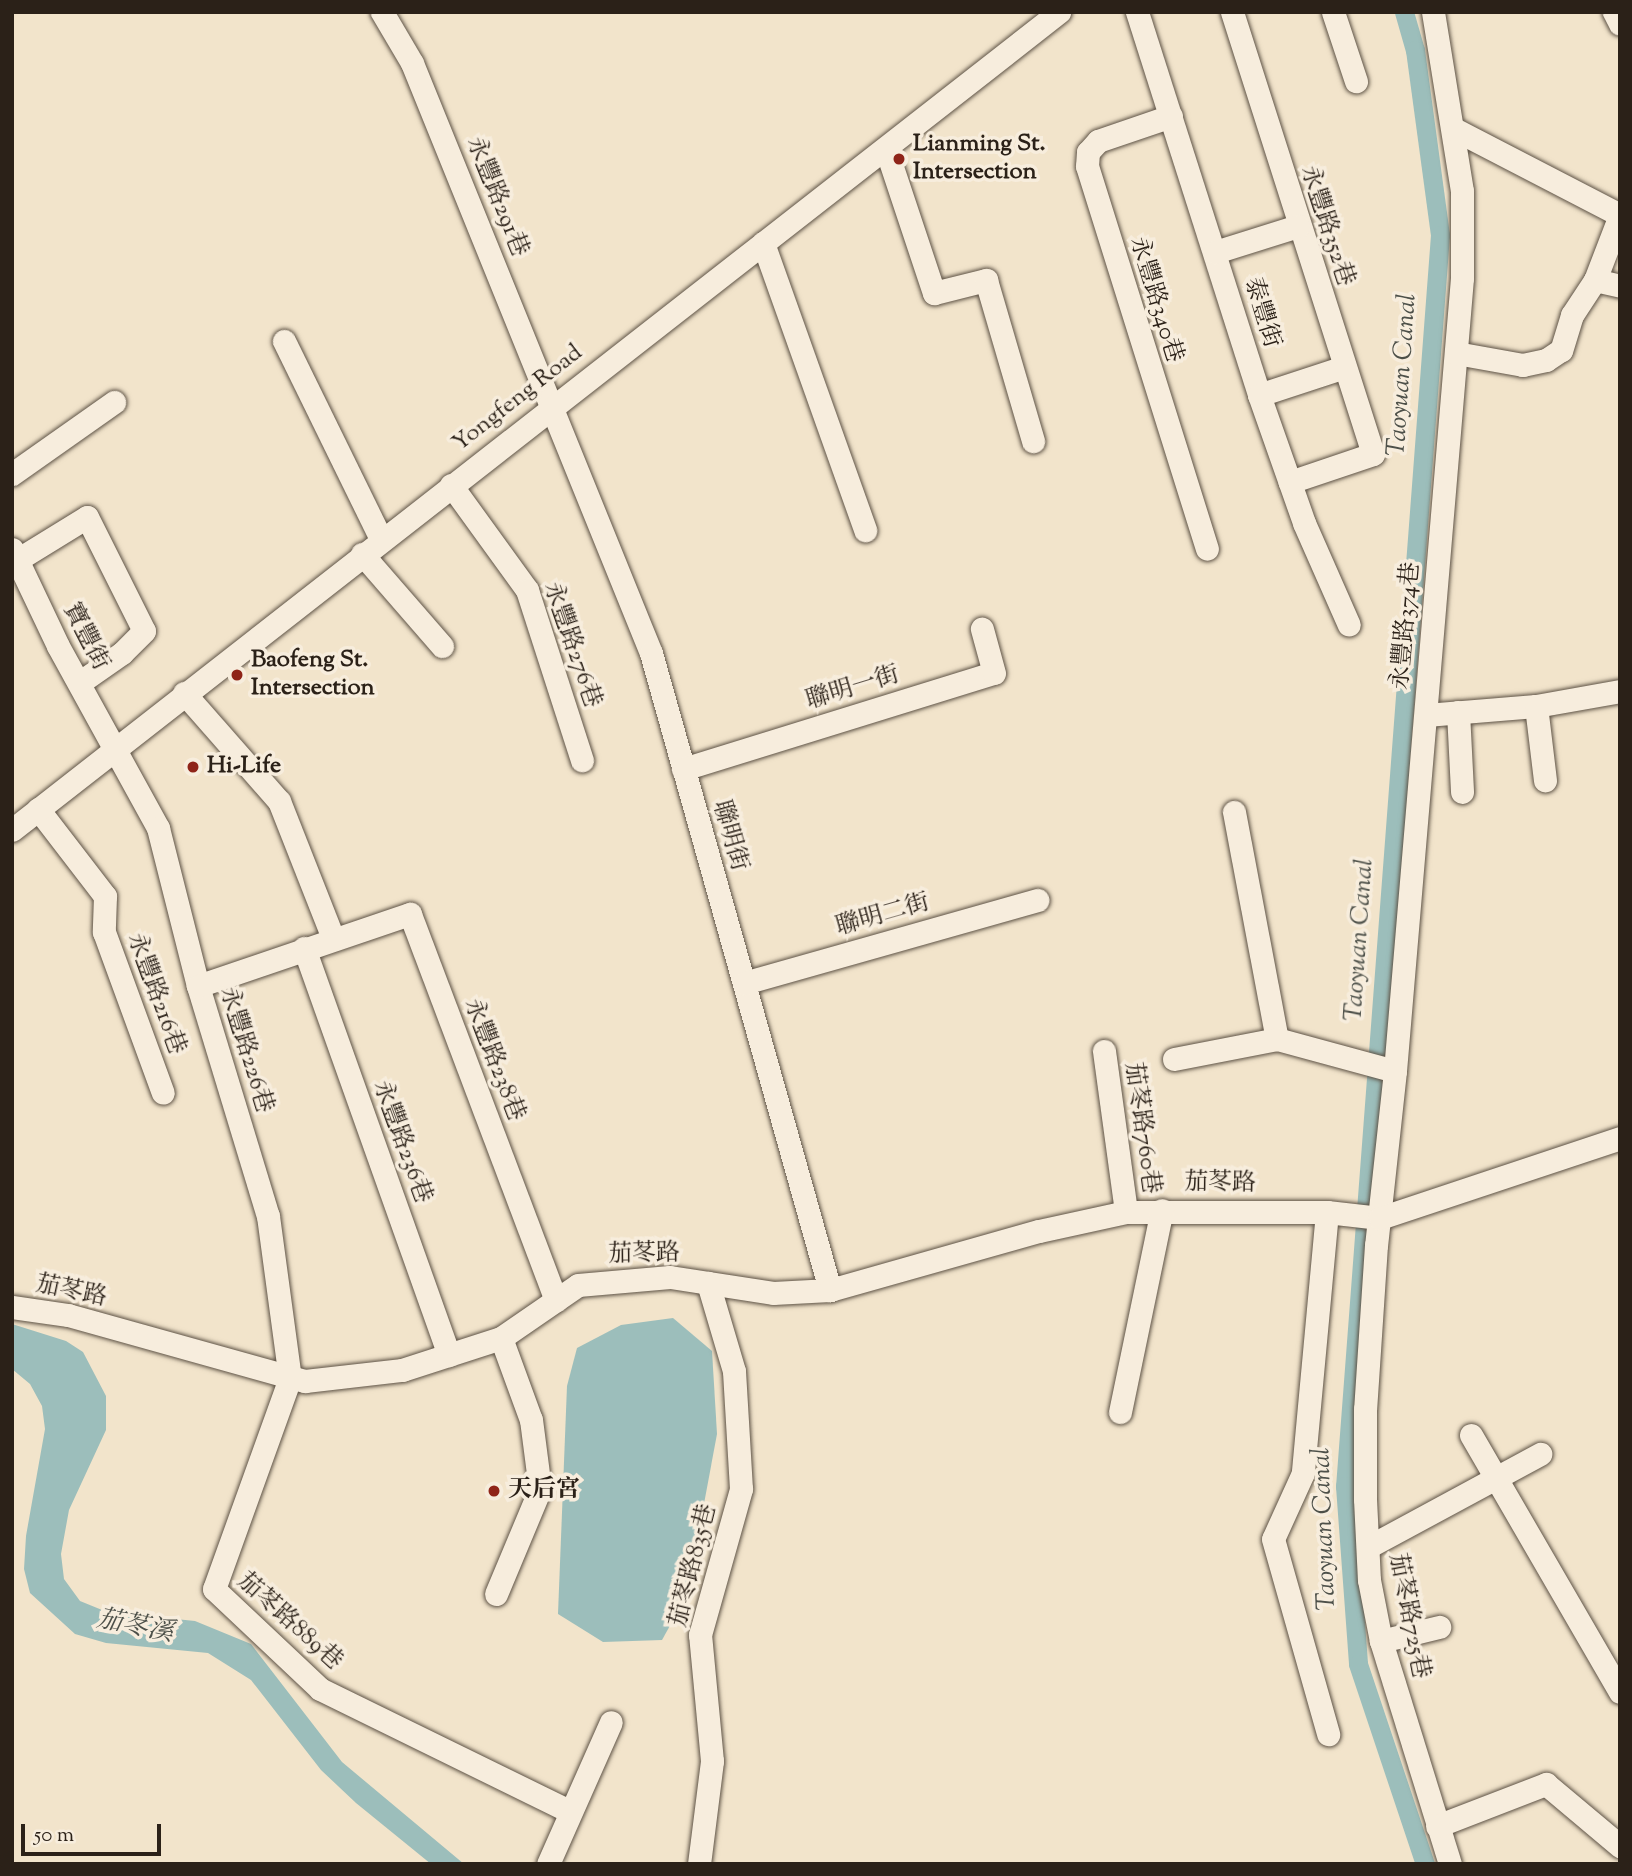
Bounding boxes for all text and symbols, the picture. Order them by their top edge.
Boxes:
place label: Lianming St. Intersection [913,131,1046,187]
street label: 永豐路291巷 [459,133,533,261]
marker: Lianming St. Intersection [891,151,907,167]
street label: 永豐路352巷 [1293,162,1359,290]
street label: 永豐路340巷 [1122,234,1188,366]
street label: 泰豐街 [1237,274,1285,352]
water label: Taoyuan Canal [1382,293,1424,457]
street label: Yongfeng Road [447,339,589,459]
street label: 永豐路374巷 [1387,561,1427,691]
street label: 永豐路276巷 [536,578,606,712]
street label: 寶豐街 [56,598,114,676]
place label: Baofeng St. Intersection [251,647,375,703]
street label: 聯明一街 [803,661,903,717]
marker: Baofeng St. Intersection [229,667,245,683]
place label: Hi-Life [207,753,281,781]
marker: Hi-Life [185,759,201,775]
street label: 聯明街 [705,797,753,875]
water label: Taoyuan Canal [1339,858,1381,1022]
street label: 聯明二街 [833,889,933,943]
street label: 永豐路216巷 [120,929,190,1059]
street label: 永豐路226巷 [212,983,278,1117]
street label: 永豐路238巷 [456,995,530,1125]
street label: 茄苳路760巷 [1118,1060,1164,1196]
street label: 永豐路236巷 [365,1077,437,1207]
street label: 茄苳路 [1184,1169,1256,1199]
street label: 茄苳路 [608,1240,680,1270]
street label: 茄苳路 [33,1270,109,1314]
water label: Taoyuan Canal [1307,1447,1343,1611]
place label: 天后宮 [508,1477,580,1505]
marker: 天后宮 [486,1483,502,1499]
street label: 茄苳路835巷 [665,1501,723,1631]
street label: 茄苳路725巷 [1382,1551,1434,1681]
street label: 茄苳路889巷 [230,1567,348,1677]
water label: 茄苳溪 [94,1604,176,1650]
scale bar [24,1810,164,1854]
text: 50 m [34,1821,74,1851]

